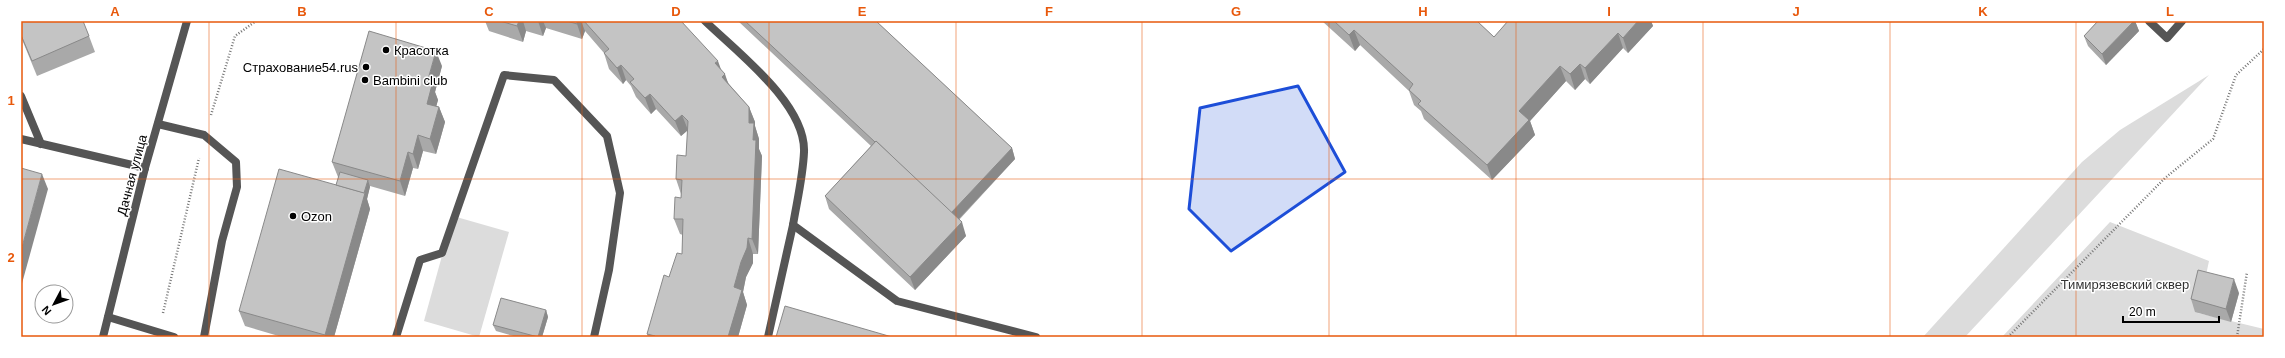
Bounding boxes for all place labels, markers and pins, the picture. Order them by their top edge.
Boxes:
place label: Красотка [394,43,450,58]
marker: Красотка [381,45,391,55]
place label: Страхование54.rus [243,60,358,75]
marker: Страхование54.rus [361,62,371,72]
place label: Bambini club [373,73,447,88]
marker: Bambini club [360,75,370,85]
place label: Ozon [301,209,332,224]
marker: Ozon [288,211,298,221]

